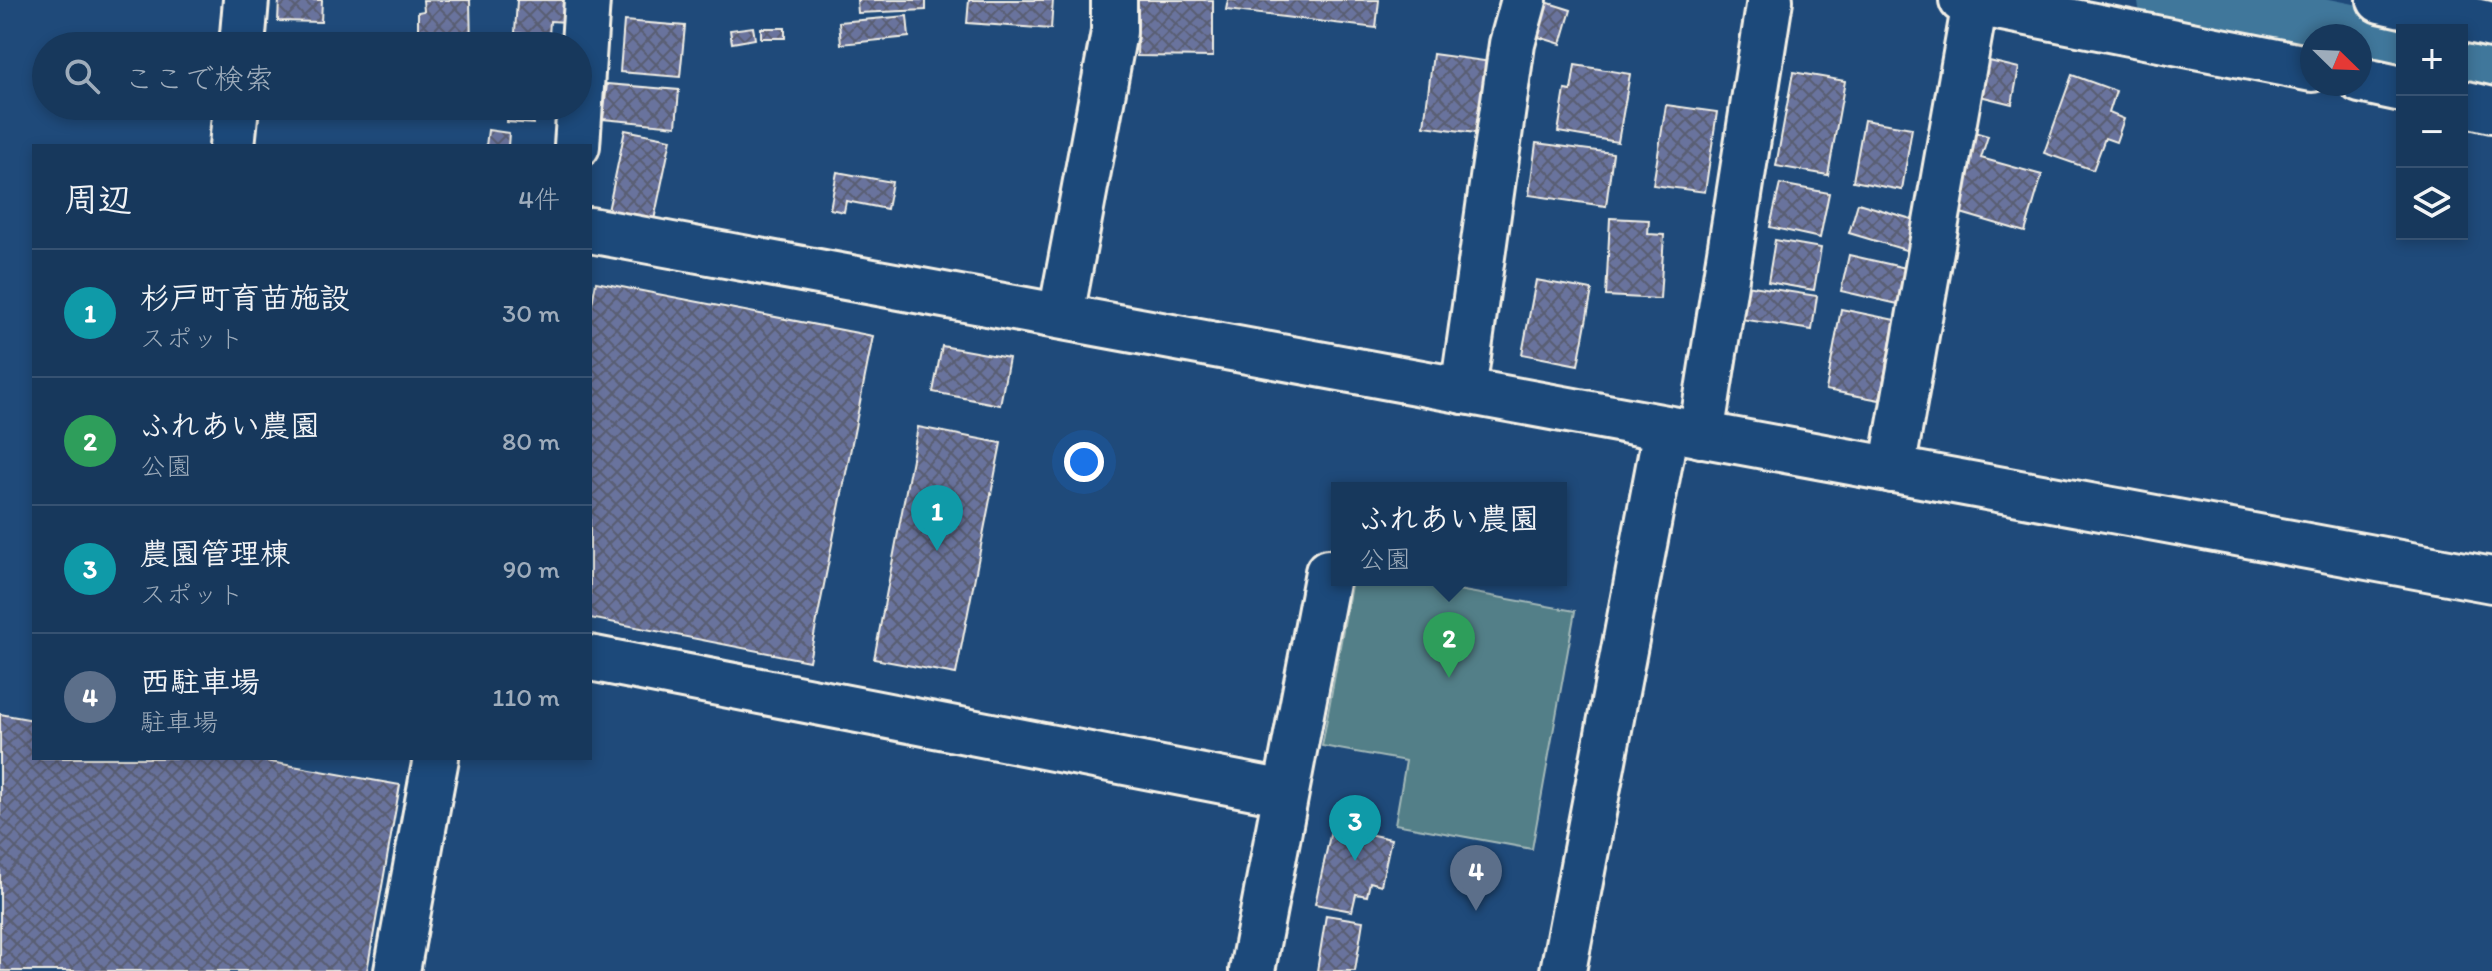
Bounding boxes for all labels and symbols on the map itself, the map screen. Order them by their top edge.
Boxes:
north arrow [2300,24,2372,96]
your location [1064,442,1104,482]
pin: 1 [911,485,963,551]
pin: 2 [1423,612,1475,678]
pin: 3 [1329,795,1381,861]
pin: 4 [1450,845,1502,911]

